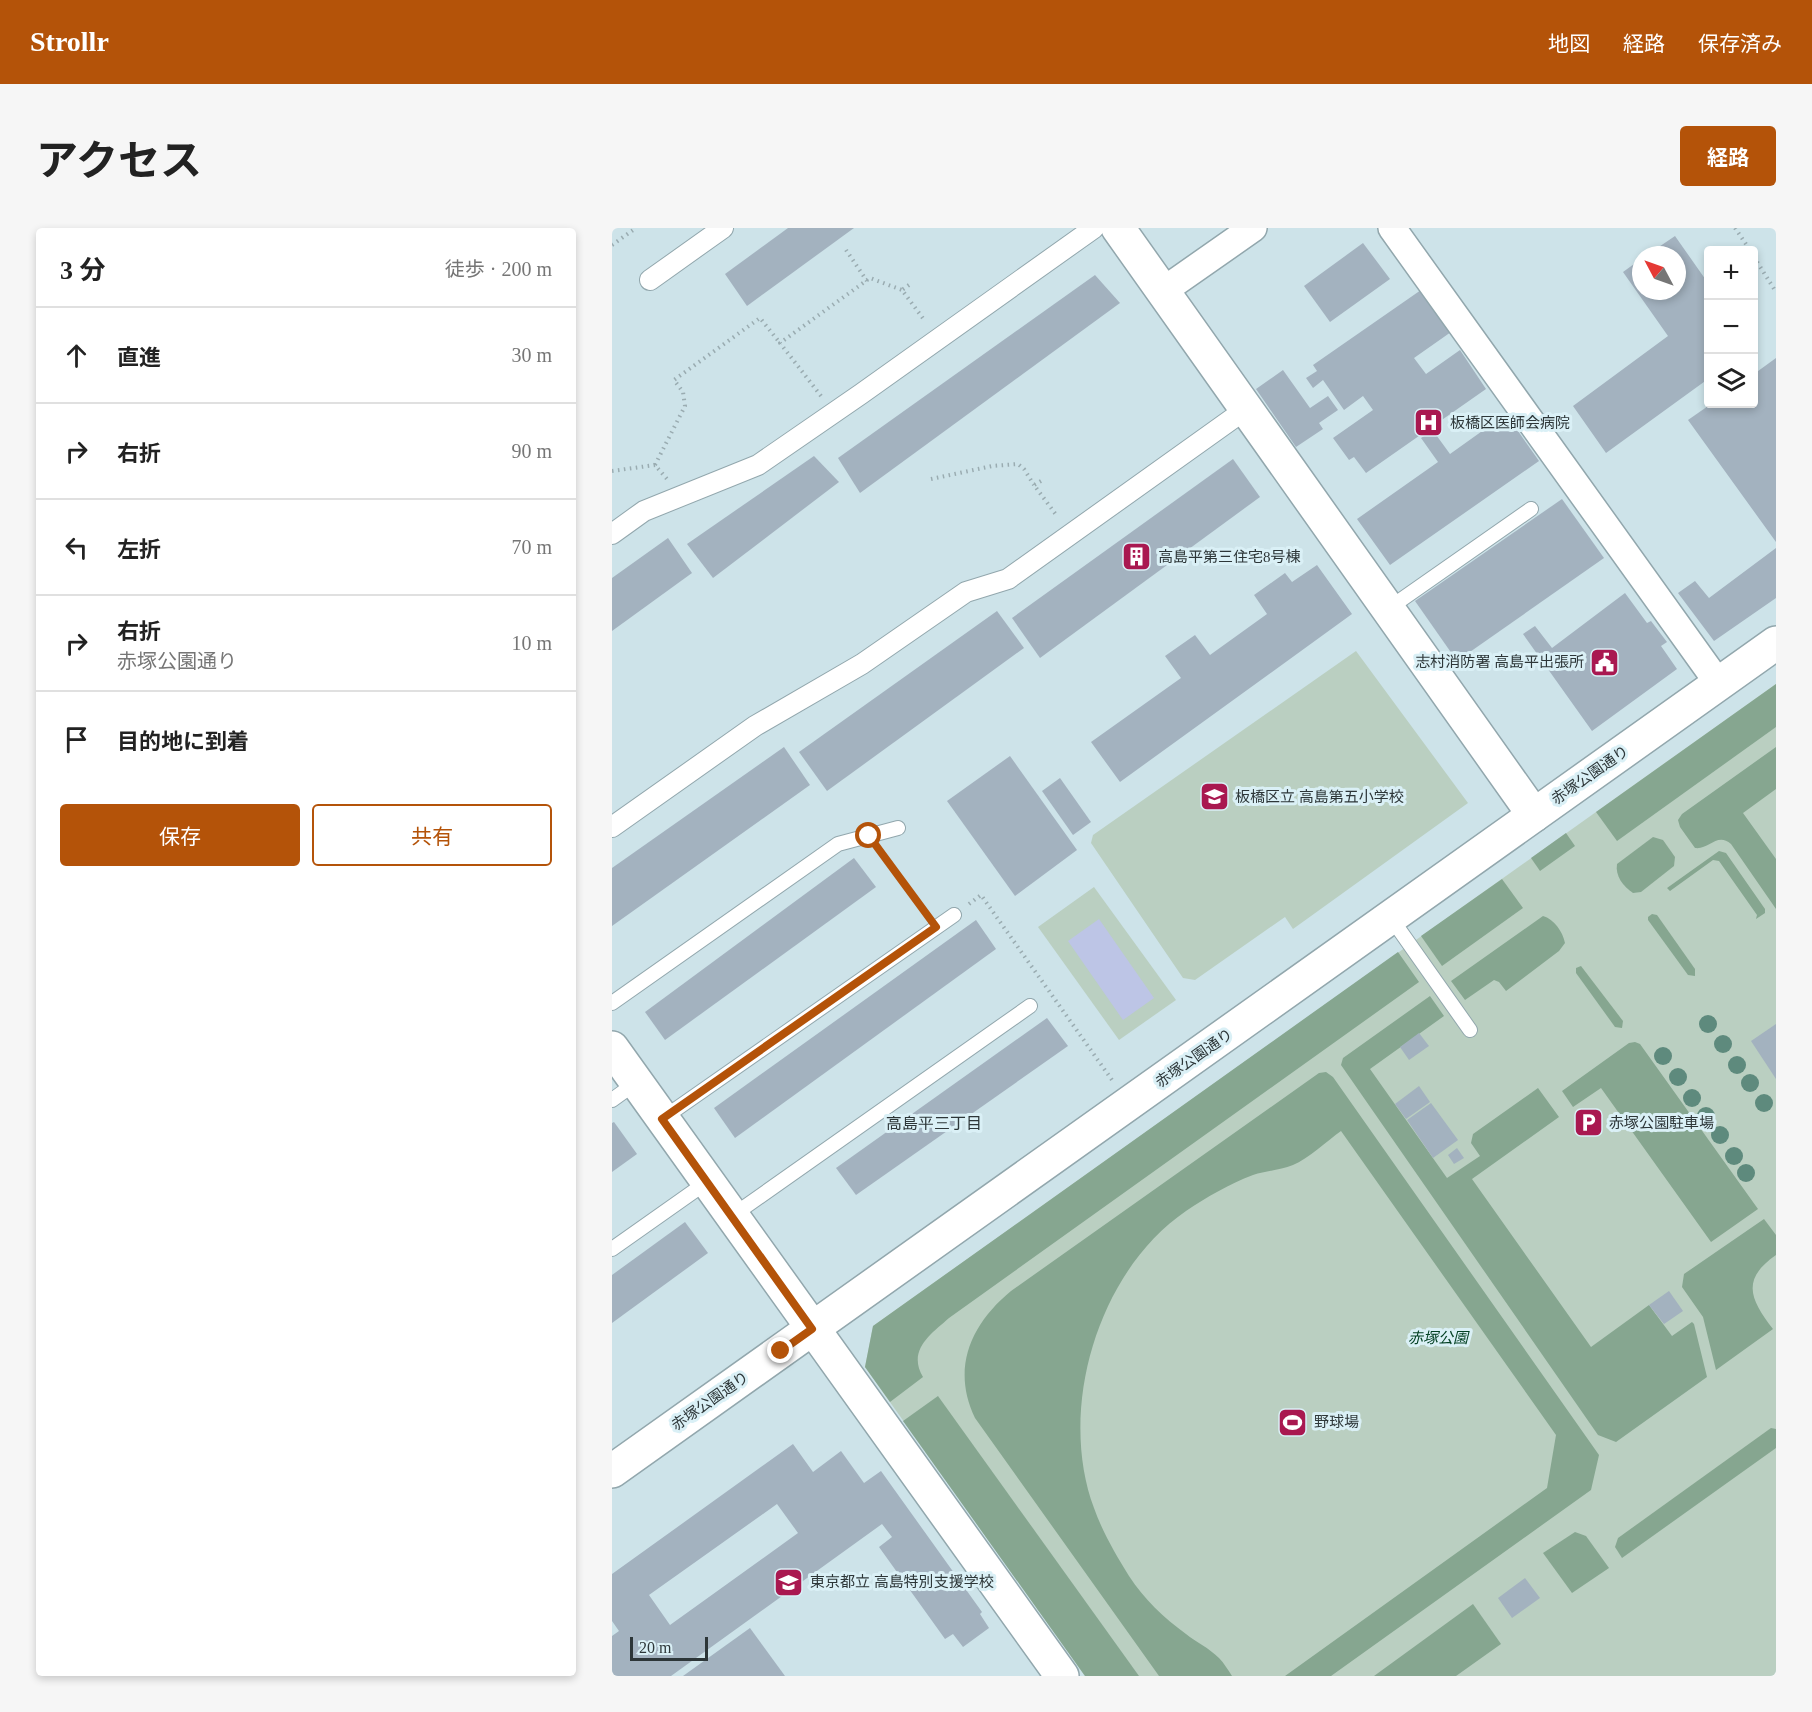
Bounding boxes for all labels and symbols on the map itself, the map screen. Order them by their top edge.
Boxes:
north arrow [1632,246,1686,300]
hospital icon: 板橋区医師会病院 [1413,407,1445,439]
place label: 板橋区医師会病院 [1450,415,1570,431]
building icon: 高島平第三住宅8号棟 [1121,541,1153,573]
place label: 高島平第三住宅8号棟 [1158,548,1301,565]
public building icon: 志村消防署 高島平出張所 [1589,646,1621,678]
place label: 志村消防署 高島平出張所 [1415,653,1584,670]
street label: 赤塚公園通り [1549,743,1631,807]
school or university icon: 板橋区立 高島第五小学校 [1198,781,1230,813]
place label: 板橋区立 高島第五小学校 [1235,789,1404,805]
route start [855,822,881,848]
street label: 赤塚公園通り [1153,1026,1235,1090]
parking icon: 赤塚公園駐車場 [1572,1107,1604,1139]
district label: 高島平三丁目 [886,1115,982,1132]
place label: 赤塚公園駐車場 [1609,1115,1714,1131]
park label: 赤塚公園 [1408,1330,1470,1346]
route end [767,1337,793,1363]
street label: 赤塚公園通り [669,1369,751,1433]
sports icon: 野球場 [1277,1406,1309,1438]
place label: 野球場 [1314,1414,1359,1430]
school or university icon: 東京都立 高島特別支援学校 [773,1566,805,1598]
place label: 東京都立 高島特別支援学校 [810,1574,994,1590]
scale bar [630,1634,708,1662]

